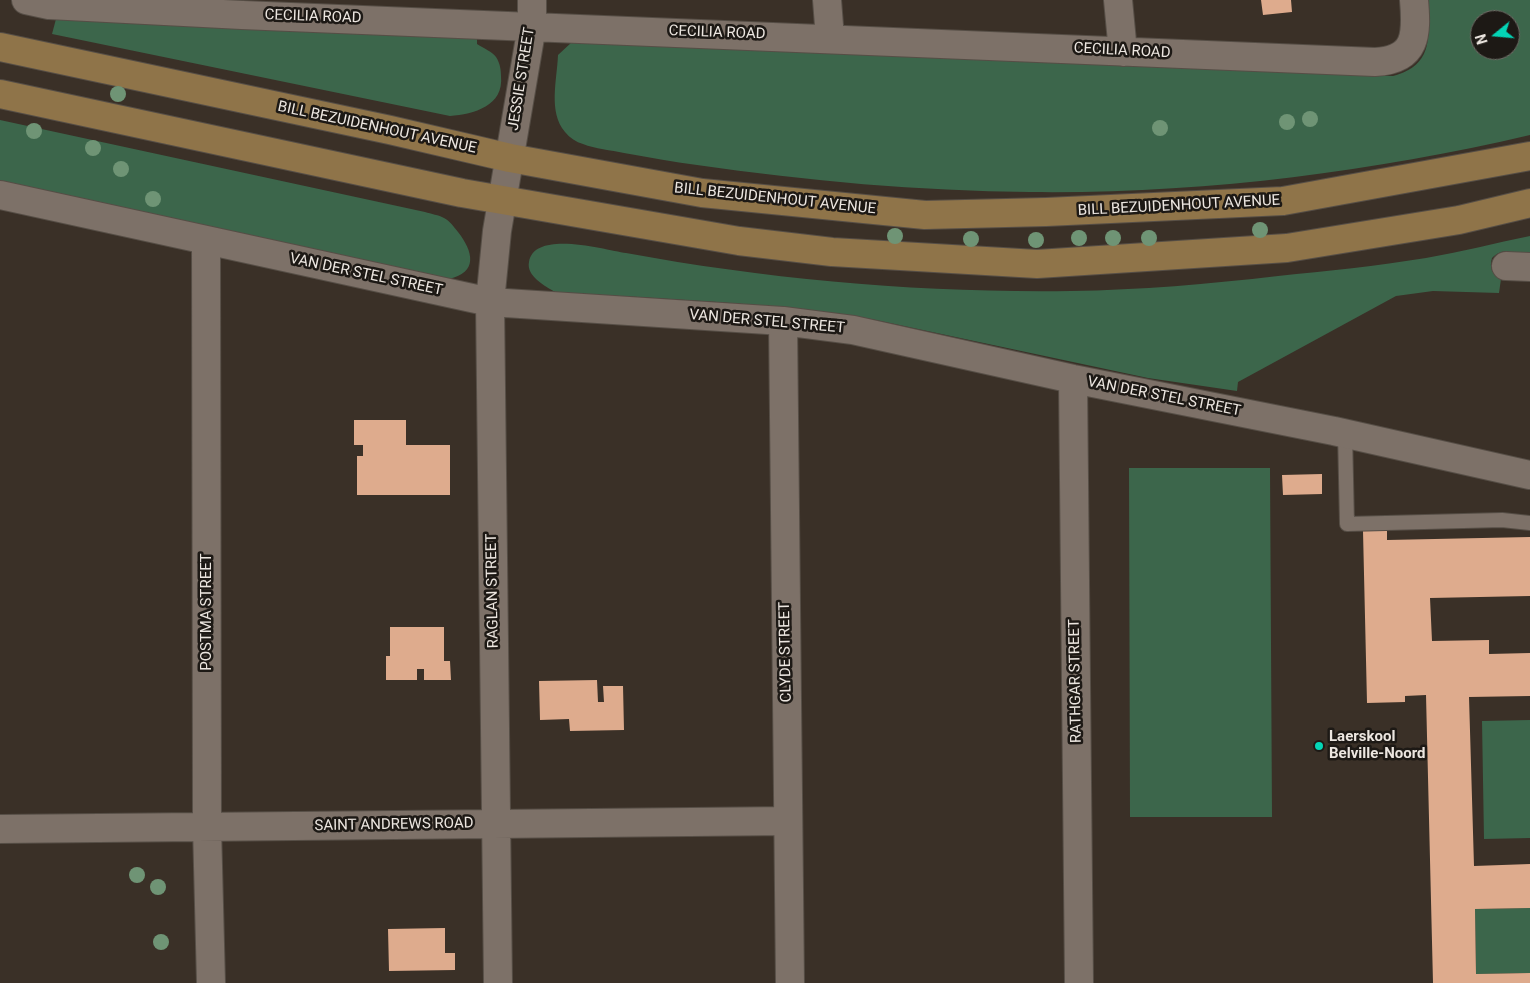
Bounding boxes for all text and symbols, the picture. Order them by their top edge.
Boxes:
street label: CECILIA ROAD [264,6,362,28]
north arrow [1470,10,1520,60]
street label: CECILIA ROAD [668,22,766,44]
street label: JESSIE STREET [505,26,539,132]
text: N [1473,32,1491,46]
street label: CECILIA ROAD [1073,39,1171,63]
street label: BILL BEZUIDENHOUT AVENUE [276,98,478,158]
street label: BILL BEZUIDENHOUT AVENUE [673,179,877,219]
street label: BILL BEZUIDENHOUT AVENUE [1077,192,1281,220]
street label: VAN DER STEL STREET [288,250,444,300]
street label: VAN DER STEL STREET [689,306,845,338]
street label: VAN DER STEL STREET [1086,373,1242,421]
street label: RAGLAN STREET [483,533,503,649]
street label: POSTMA STREET [198,553,216,671]
street label: CLYDE STREET [776,602,796,702]
street label: RATHGAR STREET [1066,619,1086,743]
place label: Laerskool Belville-Noord [1329,728,1425,763]
marker: Laerskool Belville-Noord [1313,740,1325,752]
street label: SAINT ANDREWS ROAD [314,815,474,835]

